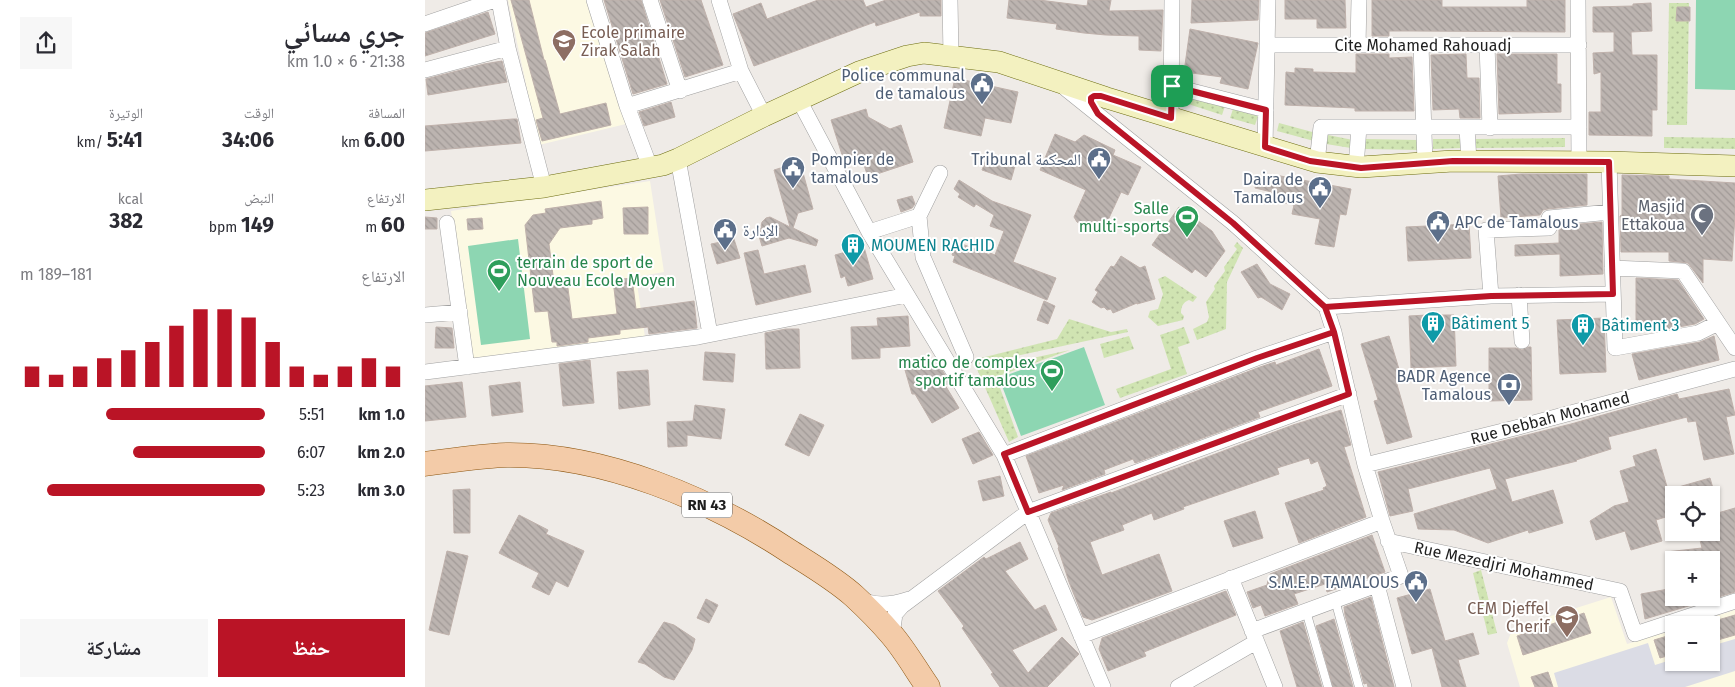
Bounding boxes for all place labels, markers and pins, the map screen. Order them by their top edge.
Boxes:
place label: Ecole primaire Zirak Salah [581,23,685,60]
school or university icon: Ecole primaire Zirak Salah [551,28,577,62]
pin [1151,65,1193,107]
place label: Police communal de tamalous [841,66,965,103]
public building icon: Police communal de tamalous [969,71,995,105]
public building icon: Tribunal المحكمة [1086,146,1112,180]
place label: Pompier de tamalous [811,150,894,187]
place label: Tribunal المحكمة [971,150,1081,169]
public building icon: Pompier de tamalous [780,155,806,189]
place label: Daira de Tamalous [1234,170,1303,207]
public building icon: Daira de Tamalous [1307,175,1333,209]
place label: Masjid Ettakoua [1621,197,1685,234]
place label: Salle multi-sports [1079,199,1169,236]
mosque icon: Masjid Ettakoua [1689,202,1715,236]
sports icon: Salle multi-sports [1174,204,1200,238]
public building icon: APC de Tamalous [1425,209,1451,243]
place label: APC de Tamalous [1455,213,1578,232]
public building icon: الإدارة [712,217,738,251]
place label: الإدارة [743,221,778,240]
building icon: MOUMEN RACHID [840,232,866,266]
place label: MOUMEN RACHID [871,236,995,255]
place label: terrain de sport de Nouveau Ecole Moyen [517,253,675,290]
sports icon: terrain de sport de Nouveau Ecole Moyen [486,258,512,292]
building icon: Bâtiment 5 [1420,310,1446,344]
building icon: Bâtiment 3 [1570,312,1596,346]
place label: Bâtiment 5 [1451,314,1530,333]
place label: Bâtiment 3 [1601,316,1680,335]
place label: matico de complex sportif tamalous [898,353,1035,390]
sports icon: matico de complex sportif tamalous [1039,358,1065,392]
place label: BADR Agence Tamalous [1397,367,1491,404]
bank icon: BADR Agence Tamalous [1496,372,1522,406]
public building icon: S.M.E.P TAMALOUS [1403,569,1429,603]
place label: S.M.E.P TAMALOUS [1268,573,1399,592]
place label: CEM Djeffel Cherif [1467,599,1551,636]
school or university icon: CEM Djeffel Cherif [1554,604,1580,638]

